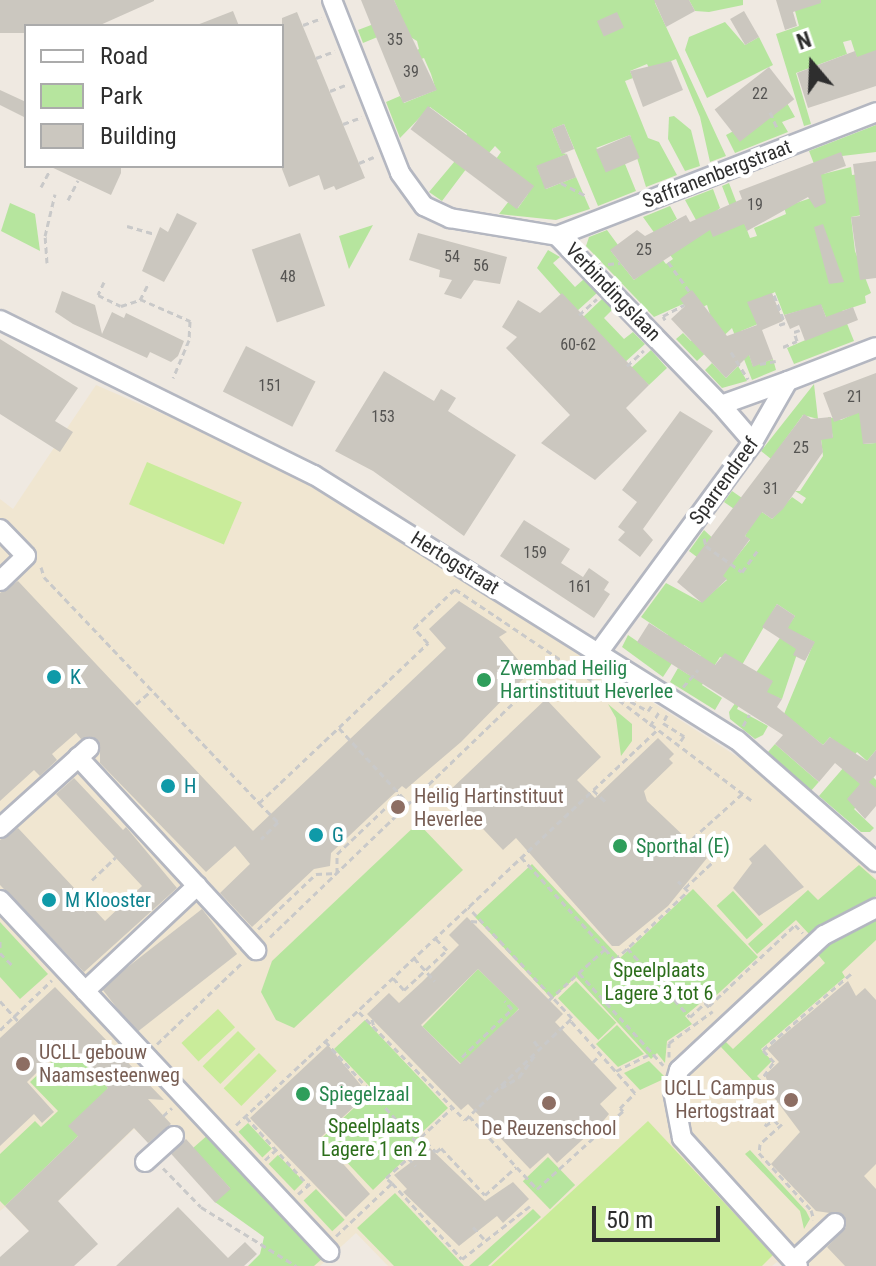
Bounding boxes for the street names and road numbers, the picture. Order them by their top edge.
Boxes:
street label: Saffranenbergstraat [639,135,795,213]
street label: Verbindingslaan [560,238,666,346]
street label: Sparrendreef [684,433,764,529]
street label: Hertogstraat [406,526,504,600]

